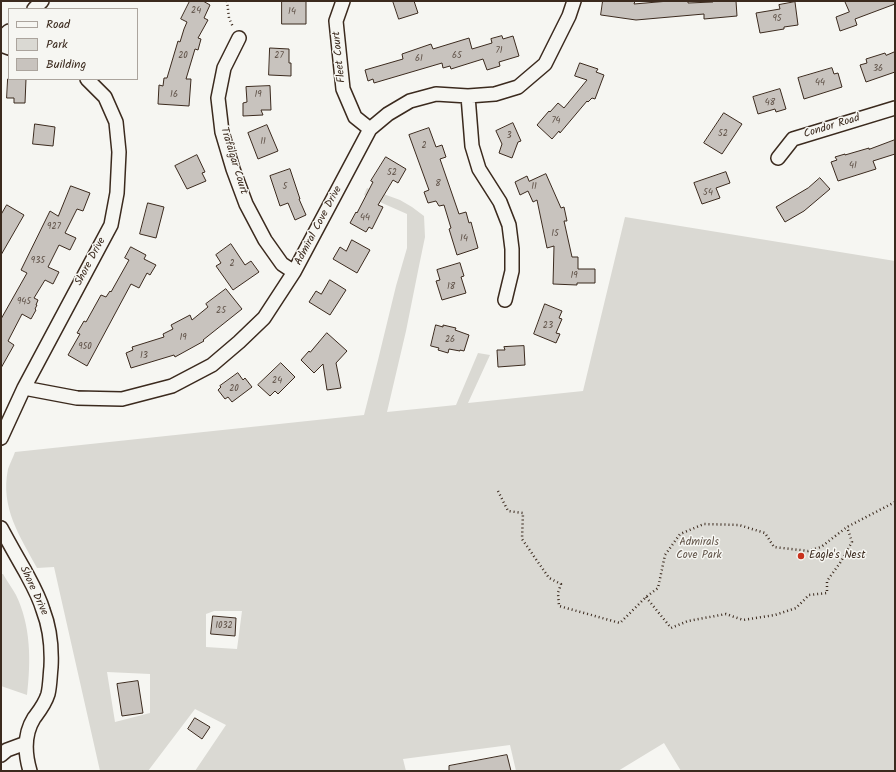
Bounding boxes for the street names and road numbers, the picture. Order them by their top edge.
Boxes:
street label: Fleet Court [331,31,349,83]
street label: Condor Road [802,112,862,142]
street label: Trafalgar Court [216,126,250,196]
street label: Admiral Cove Drive [293,184,345,268]
street label: Shore Drive [73,236,109,288]
street label: Shore Drive [16,564,50,618]

